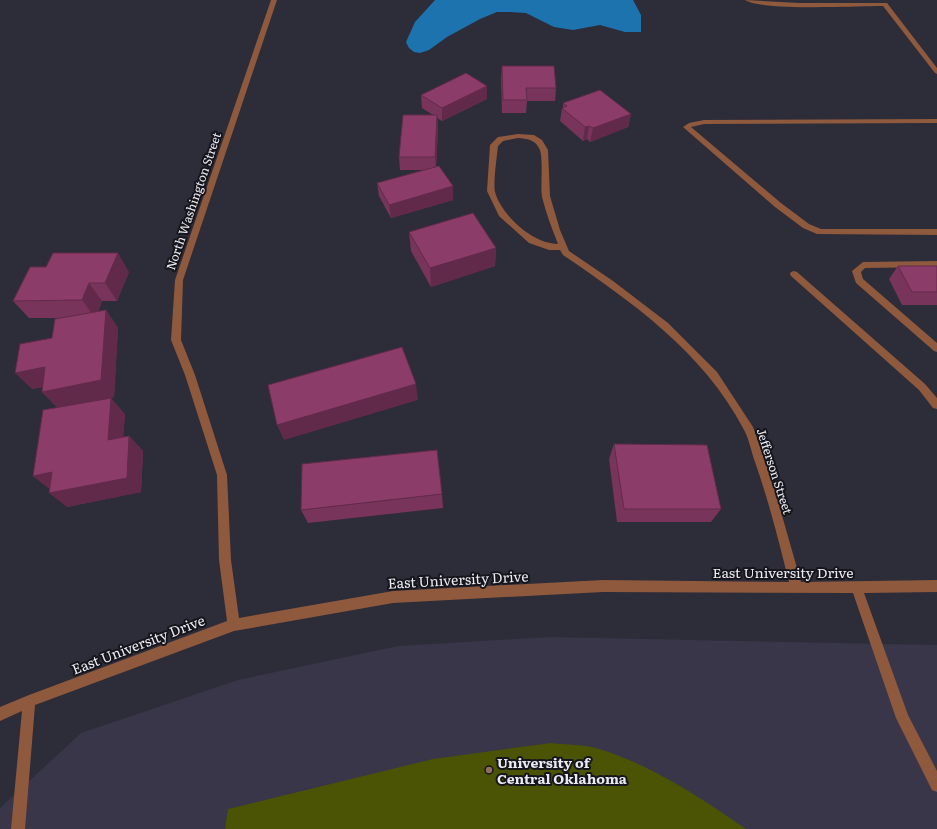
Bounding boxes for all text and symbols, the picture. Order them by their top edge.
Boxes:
street label: North Washington Street [161,129,225,272]
street label: Jefferson Street [753,426,797,517]
street label: East University Drive [712,562,854,582]
street label: East University Drive [387,565,529,593]
street label: East University Drive [69,609,207,679]
place label: University of Central Oklahoma [497,752,628,788]
marker: University of Central Oklahoma [484,765,494,775]

